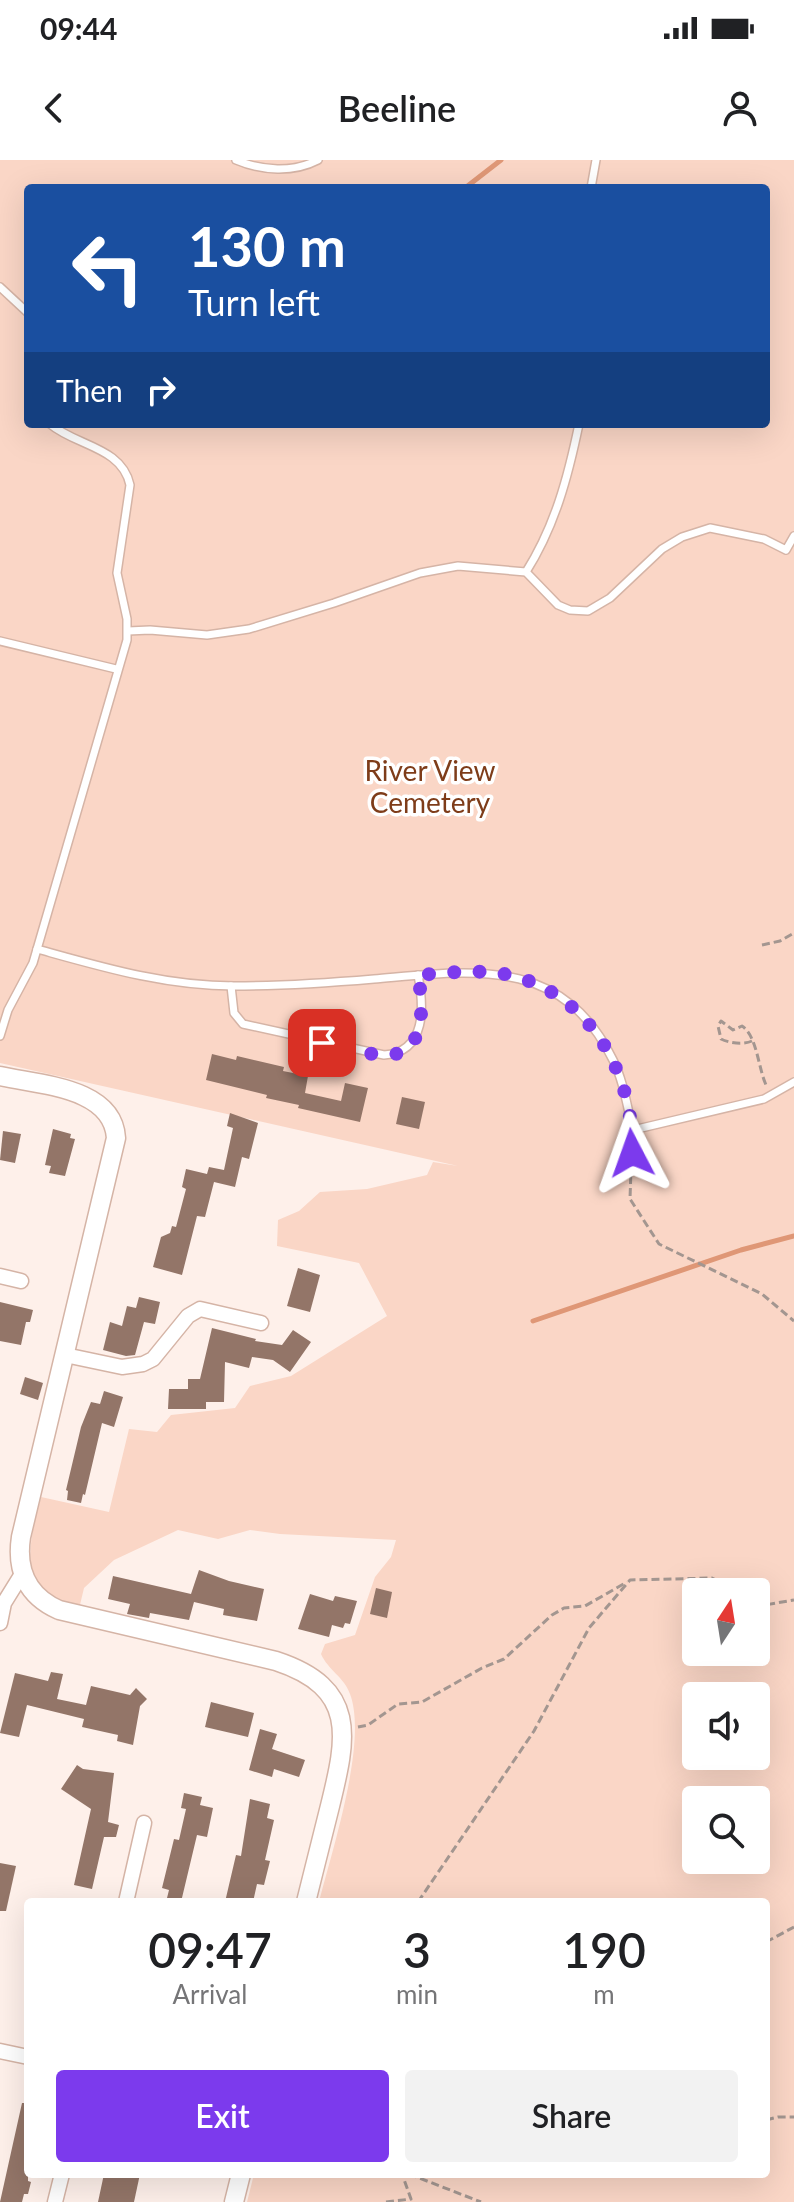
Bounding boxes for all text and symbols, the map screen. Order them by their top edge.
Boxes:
text: 09:44 [40,10,117,46]
icon: back [32,86,76,130]
text: Beeline [338,86,456,130]
icon: person [718,86,762,130]
text: 130 m [188,212,346,279]
icon: left [56,216,160,320]
text: Turn left [188,280,320,324]
icon: right [139,368,183,412]
text: Then [56,372,123,408]
park label: River View Cemetery [365,753,495,819]
pin [288,1009,356,1077]
icon: arrive [300,1021,344,1065]
position arrow [590,1111,674,1195]
north arrow [682,1578,770,1666]
map controls [682,1578,770,1874]
button: sound [682,1682,770,1770]
button: search [682,1786,770,1874]
text: 09:47 [148,1921,272,1978]
text: 3 [403,1921,431,1978]
text: 190 [562,1921,646,1978]
text: Arrival [173,1978,247,2010]
text: min [396,1978,438,2010]
text: m [593,1978,615,2010]
button: Exit [56,2070,389,2162]
button: Share [405,2070,738,2162]

